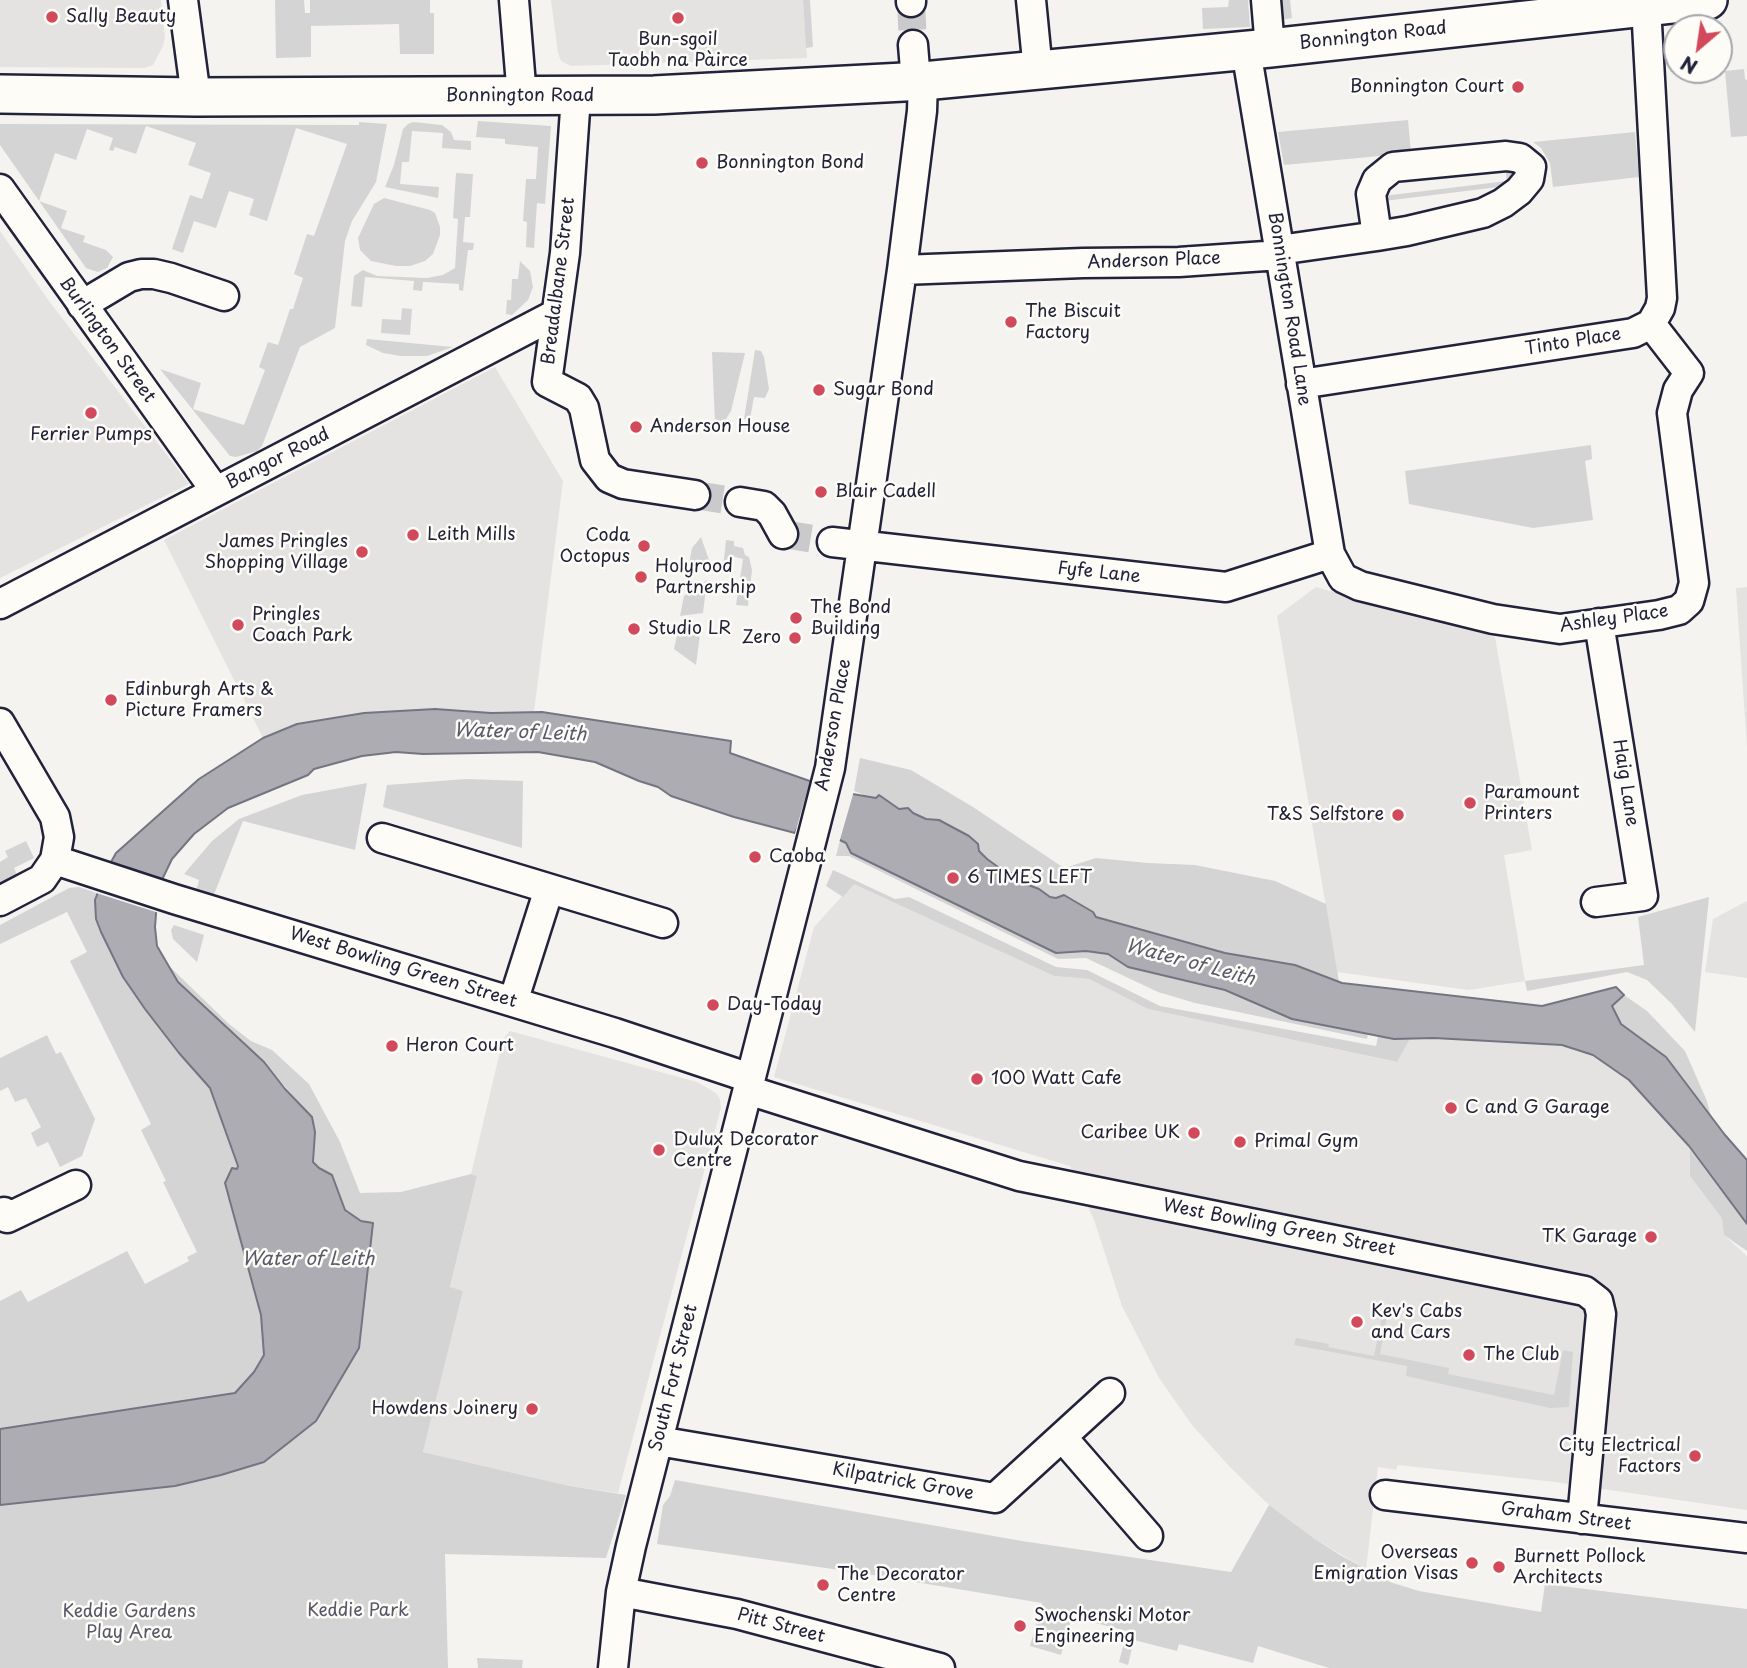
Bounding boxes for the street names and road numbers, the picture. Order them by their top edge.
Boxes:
street label: Bonnington Road [1298,18,1448,54]
street label: Bonnington Road [446,85,594,107]
street label: Breadalbane Street [538,196,580,366]
street label: Bonnington Road Lane [1263,211,1315,407]
street label: Anderson Place [1087,248,1221,274]
street label: Burlington Street [54,273,160,407]
street label: Tinto Place [1524,324,1622,360]
street label: Bangor Road [223,424,333,494]
street label: Fyfe Lane [1056,558,1142,588]
street label: Ashley Place [1558,601,1670,637]
street label: Anderson Place [812,657,856,793]
street label: Haig Lane [1607,738,1643,828]
street label: West Bowling Green Street [287,923,519,1013]
street label: West Bowling Green Street [1161,1195,1397,1261]
street label: South Fort Street [645,1302,703,1454]
street label: Kilpatrick Grove [830,1459,976,1505]
street label: Graham Street [1499,1498,1633,1536]
street label: Pitt Street [735,1604,827,1648]

